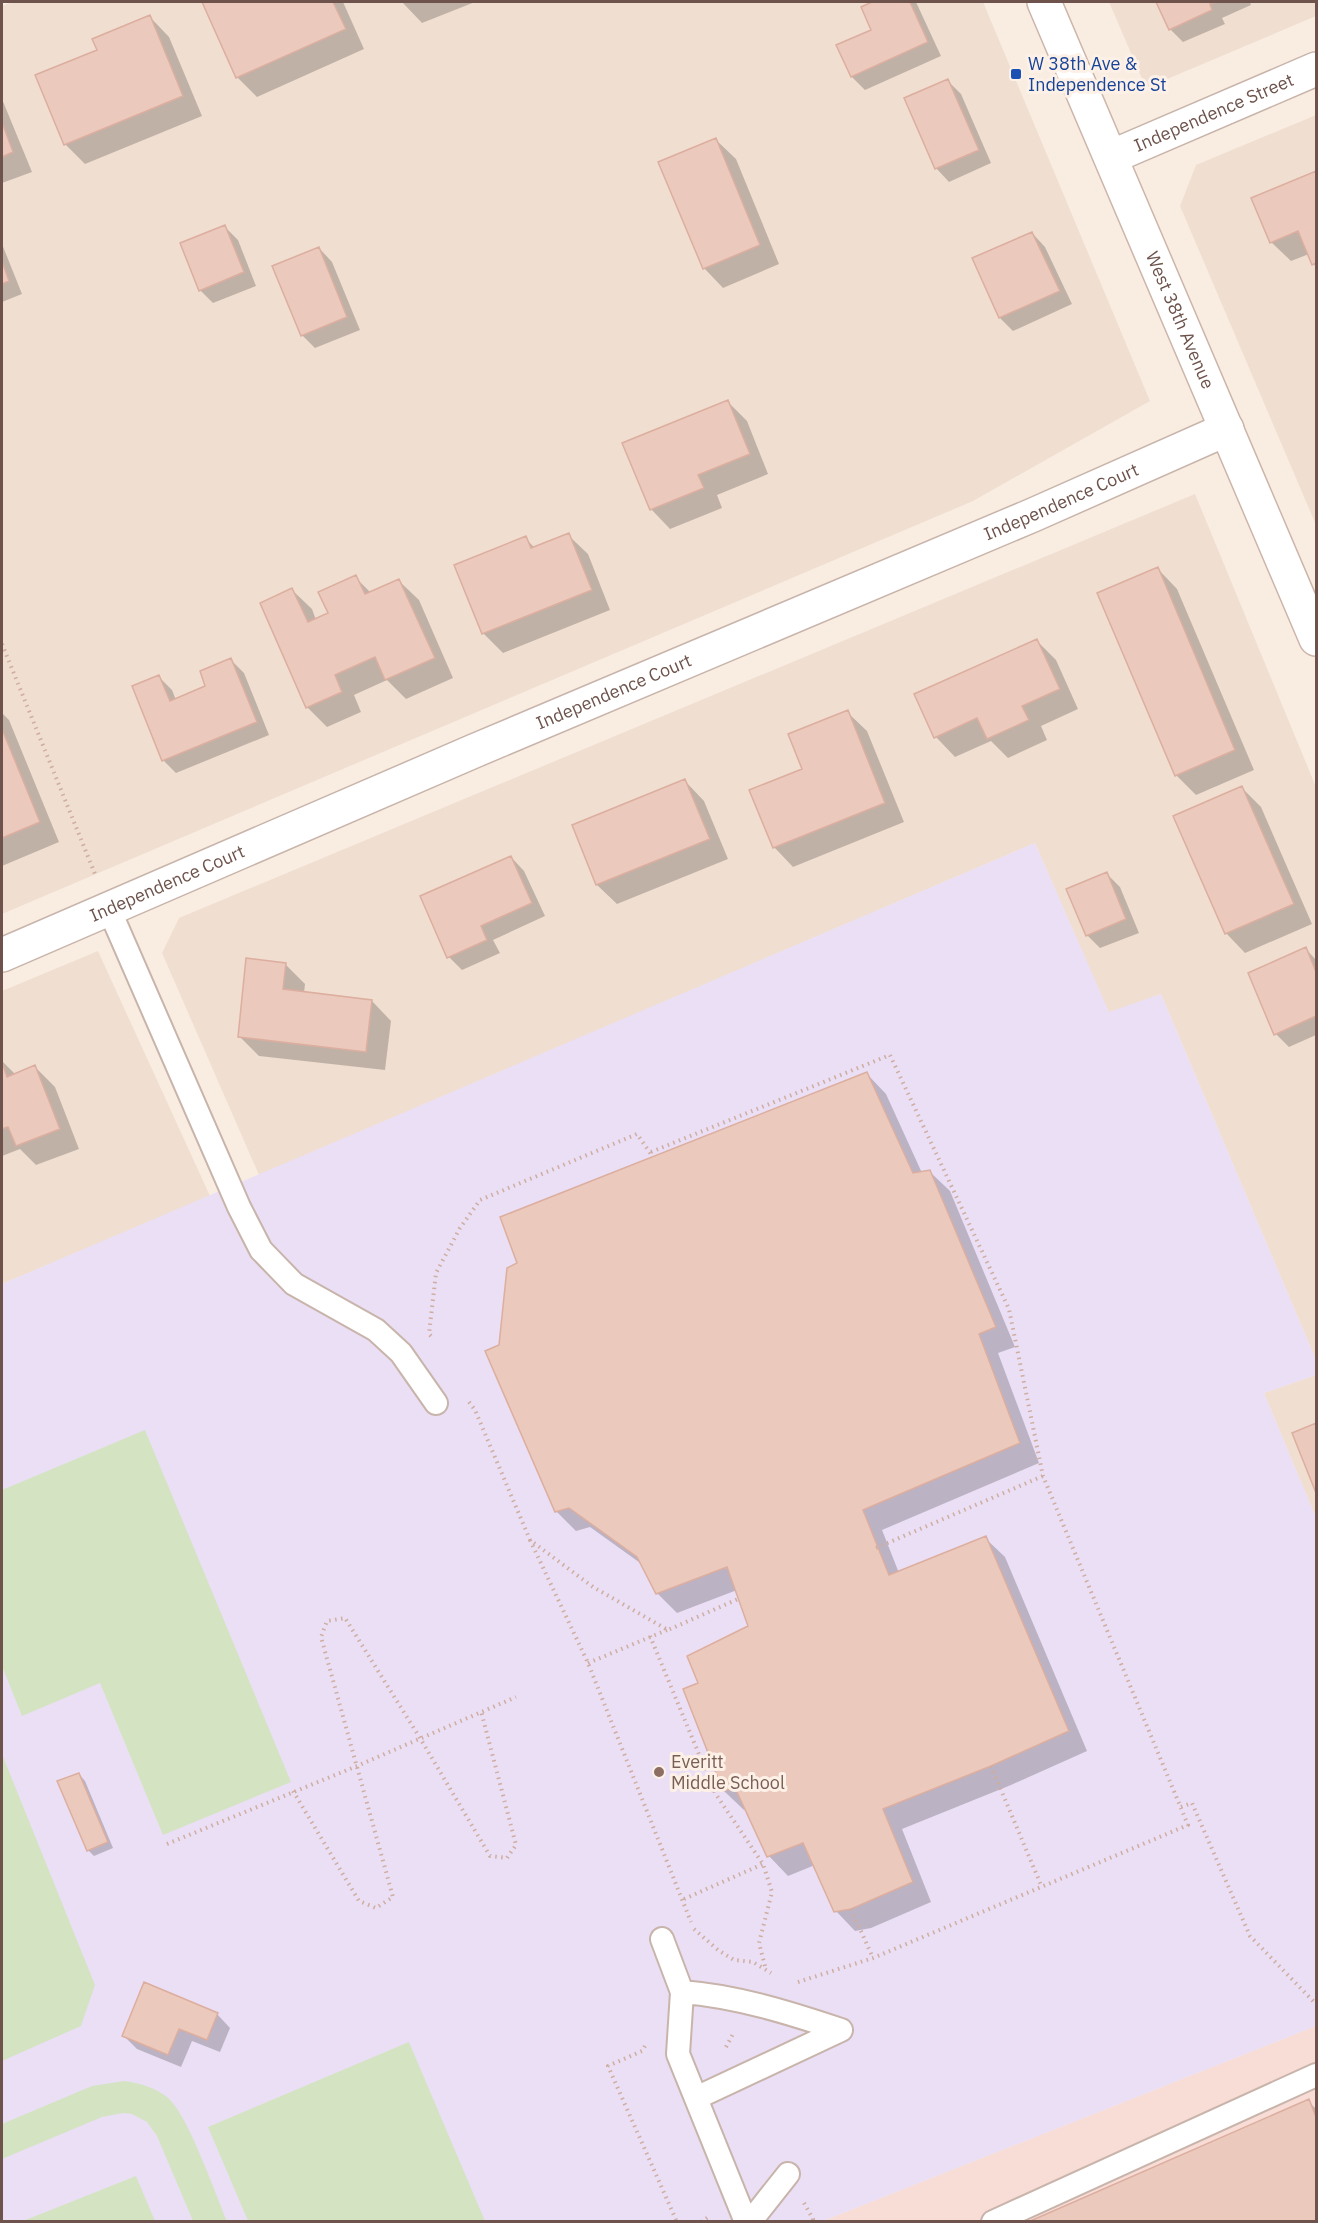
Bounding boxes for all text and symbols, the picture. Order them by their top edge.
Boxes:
place label: W 38th Ave & Independence St [1028,52,1167,96]
marker: W 38th Ave & Independence St [1009,67,1023,81]
street label: Independence Street [1130,68,1297,157]
street label: West 38th Avenue [1141,248,1220,392]
street label: Independence Court [980,458,1142,545]
street label: Independence Court [532,649,695,734]
street label: Independence Court [86,840,248,927]
place label: Everitt Middle School [671,1750,785,1794]
marker: Everitt Middle School [652,1765,666,1779]

